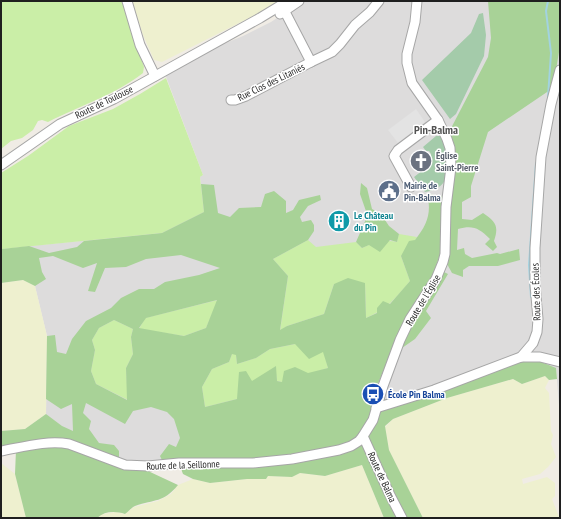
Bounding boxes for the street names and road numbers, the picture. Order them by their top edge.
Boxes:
street label: Rue Clos des Litaniés [235,60,307,104]
street label: Route de Toulouse [73,82,135,122]
street label: Route des Écoles [528,262,544,321]
street label: Route de l'Église [403,272,443,328]
street label: Route de Balma [365,450,399,504]
street label: Route de la Seillonne [146,457,220,473]

